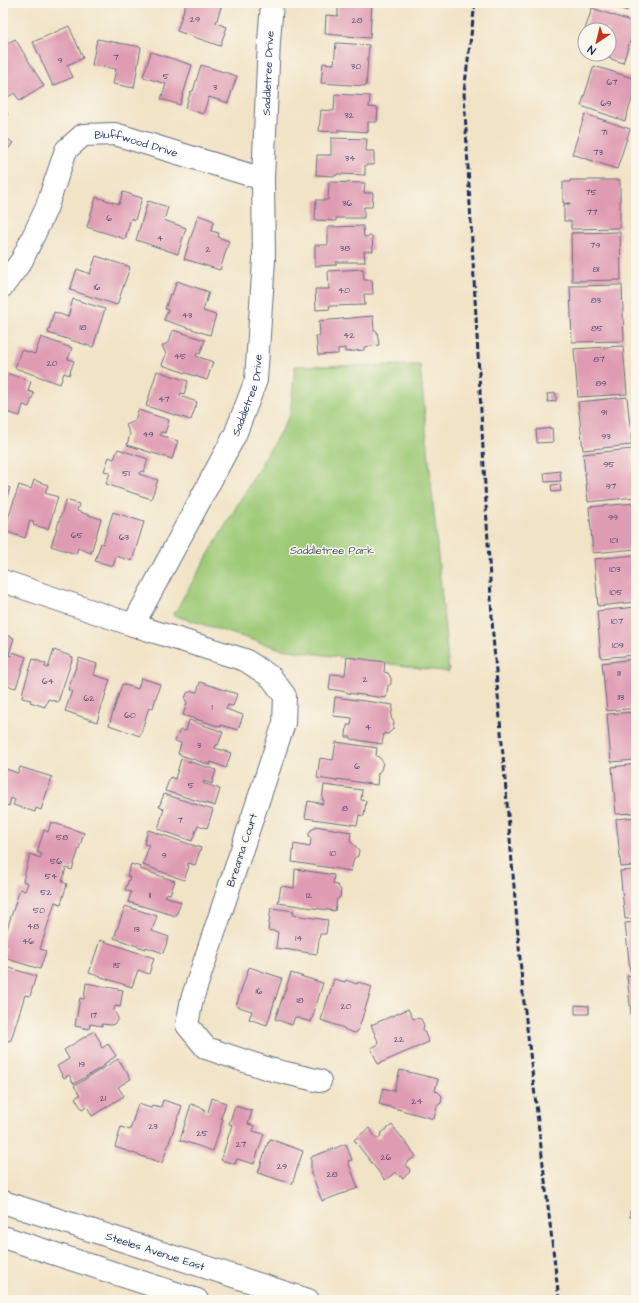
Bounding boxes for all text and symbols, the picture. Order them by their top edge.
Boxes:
house number: 29 [190,13,200,26]
house number: 28 [352,14,363,27]
north arrow [577,22,617,62]
street label: Saddletree Drive [258,30,277,116]
text: N [584,42,599,58]
house number: 7 [113,51,119,64]
house number: 9 [57,54,63,67]
house number: 30 [351,60,361,73]
house number: 5 [163,70,170,83]
house number: 67 [606,76,618,89]
house number: 3 [213,81,218,94]
house number: 69 [601,97,611,110]
house number: 32 [344,109,355,122]
street label: Bluffwood Drive [94,126,180,160]
house number: 71 [601,126,607,139]
house number: 73 [593,146,603,159]
house number: 34 [345,152,355,165]
house number: 75 [585,186,598,199]
house number: 36 [342,197,352,210]
house number: 77 [586,206,598,219]
house number: 6 [106,212,112,225]
house number: 4 [157,232,163,245]
house number: 79 [590,239,600,252]
house number: 38 [340,242,350,255]
house number: 2 [205,243,211,256]
house number: 81 [593,263,600,276]
house number: 16 [94,281,101,294]
house number: 40 [338,284,350,297]
house number: 83 [591,294,602,307]
house number: 43 [182,309,193,322]
house number: 18 [80,321,87,334]
house number: 85 [591,322,604,335]
house number: 42 [343,329,355,342]
house number: 45 [174,350,187,363]
house number: 87 [593,353,605,366]
street label: Saddletree Drive [228,354,265,438]
house number: 20 [47,357,58,370]
house number: 89 [596,377,606,390]
house number: 47 [158,393,170,406]
house number: 91 [601,406,607,419]
house number: 49 [142,428,154,441]
house number: 93 [601,430,611,443]
house number: 95 [603,458,615,471]
house number: 51 [122,467,130,480]
house number: 97 [606,480,617,493]
house number: 99 [608,511,618,524]
house number: 65 [71,529,84,542]
house number: 63 [119,531,130,544]
house number: 101 [610,534,618,547]
park label: Saddletree Park [290,543,374,558]
house number: 103 [609,563,621,576]
house number: 105 [609,586,623,599]
house number: 107 [611,615,624,628]
house number: 109 [612,639,624,652]
house number: 111 [617,667,621,680]
house number: 2 [362,673,368,686]
house number: 64 [42,675,54,688]
house number: 113 [618,691,625,704]
house number: 62 [84,692,95,705]
house number: 1 [211,701,213,714]
house number: 60 [124,709,136,722]
house number: 4 [365,721,371,734]
house number: 3 [197,739,202,752]
house number: 6 [354,760,360,773]
house number: 5 [188,779,195,792]
house number: 8 [342,802,348,815]
street label: Breanna Court [223,811,261,889]
house number: 7 [177,814,183,827]
house number: 58 [56,831,68,844]
house number: 10 [330,847,337,860]
house number: 9 [161,849,167,862]
house number: 56 [50,855,62,868]
house number: 54 [45,870,57,883]
house number: 52 [40,886,53,899]
house number: 11 [149,889,151,902]
house number: 12 [306,889,313,902]
house number: 50 [33,904,45,917]
house number: 48 [27,920,39,933]
house number: 13 [134,923,140,936]
house number: 14 [295,932,303,945]
house number: 46 [22,935,34,948]
house number: 15 [113,959,121,972]
house number: 16 [256,985,263,998]
house number: 18 [297,994,304,1007]
house number: 20 [341,1000,352,1013]
house number: 17 [91,1009,98,1022]
house number: 22 [394,1033,405,1046]
house number: 19 [79,1058,85,1071]
house number: 21 [100,1092,106,1105]
house number: 24 [411,1095,423,1108]
house number: 23 [148,1120,158,1133]
house number: 25 [196,1127,208,1140]
house number: 27 [236,1138,247,1151]
house number: 26 [381,1151,392,1164]
house number: 29 [277,1160,287,1173]
house number: 28 [327,1168,338,1181]
street label: Steeles Avenue East [104,1228,207,1274]

